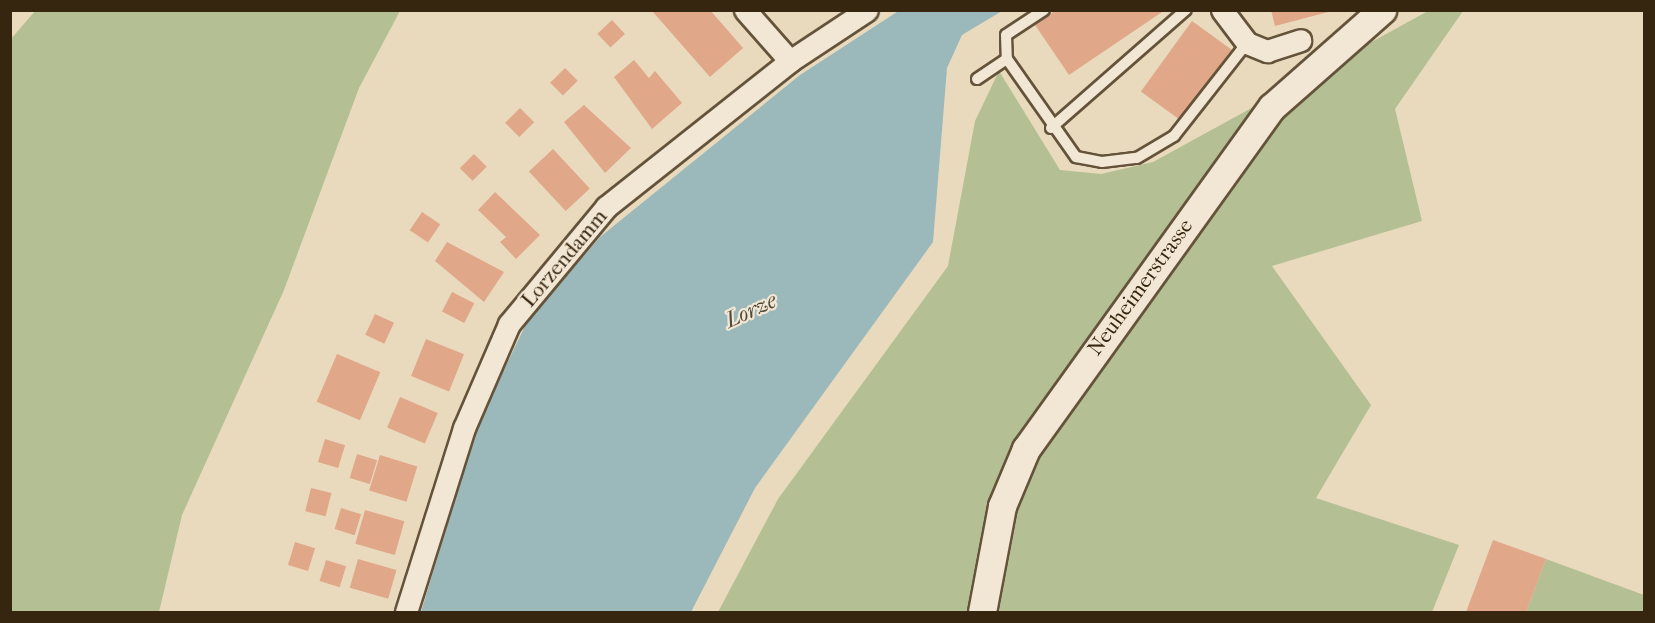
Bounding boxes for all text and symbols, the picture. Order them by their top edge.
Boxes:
street label: Lorzendamm [516,204,612,312]
street label: Neuheimerstrasse [1082,214,1198,360]
water label: Lorze [721,288,781,334]

